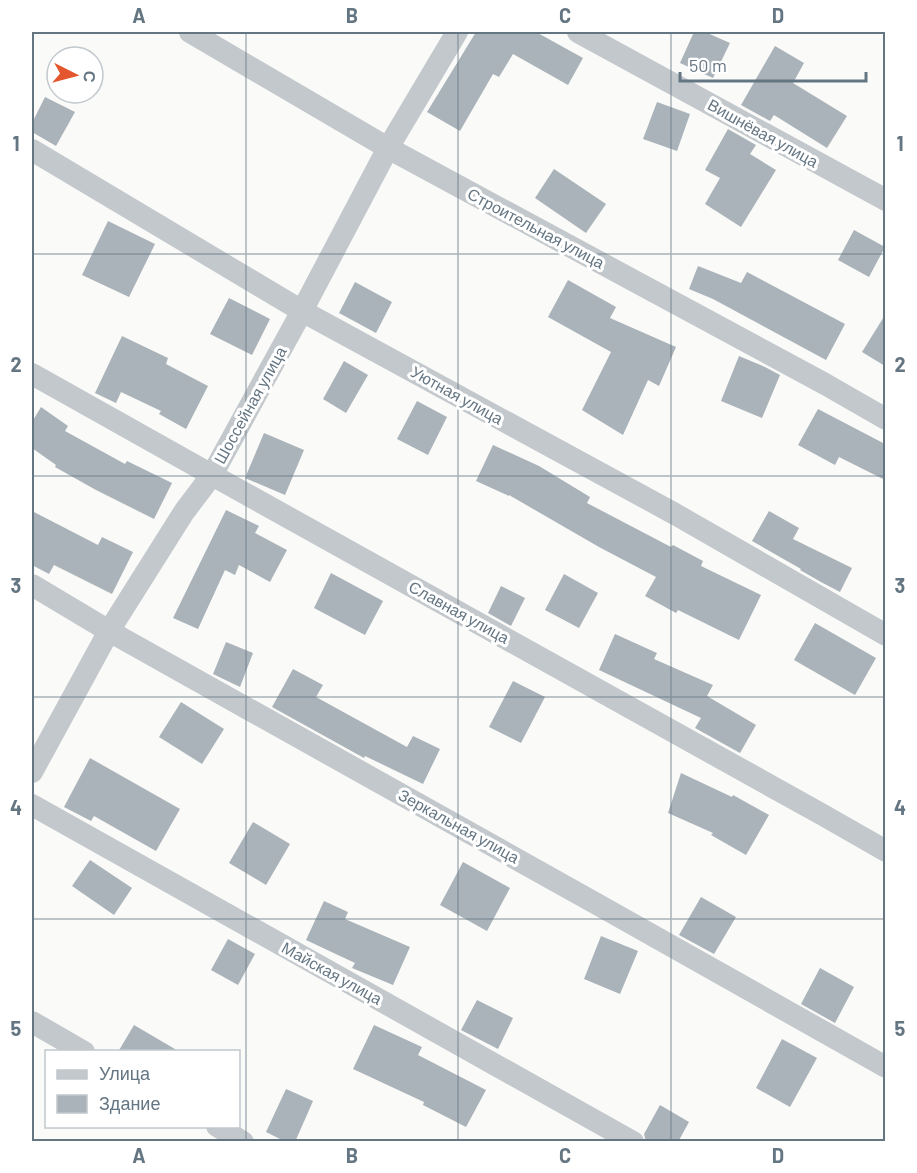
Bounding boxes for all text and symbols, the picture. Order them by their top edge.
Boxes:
text: A [132,3,146,27]
text: B [346,3,358,27]
text: C [559,3,571,27]
text: D [772,3,784,27]
north arrow [45,45,105,105]
scale bar [680,45,866,83]
text: 50 m [689,54,727,76]
text: С [80,70,100,84]
street label: Вишнёвая улица [705,94,822,171]
text: 1 [12,131,20,155]
text: 1 [896,131,904,155]
street label: Строительная улица [464,183,608,272]
street label: Шоссейная улица [210,343,290,467]
text: 2 [10,352,22,376]
text: 2 [894,352,906,376]
street label: Уютная улица [408,362,507,428]
text: 3 [11,573,21,597]
text: 3 [895,573,905,597]
street label: Славная улица [406,576,513,647]
street label: Зеркальная улица [396,785,523,867]
text: 4 [10,795,22,819]
text: 4 [894,795,906,819]
street label: Майская улица [279,937,386,1008]
text: 5 [11,1016,22,1040]
text: 5 [895,1016,906,1040]
legend [45,1050,240,1128]
text: Улица [99,1062,151,1084]
text: Здание [99,1092,160,1114]
text: A [132,1143,146,1167]
text: B [346,1143,358,1167]
text: C [559,1143,571,1167]
text: D [772,1143,784,1167]

